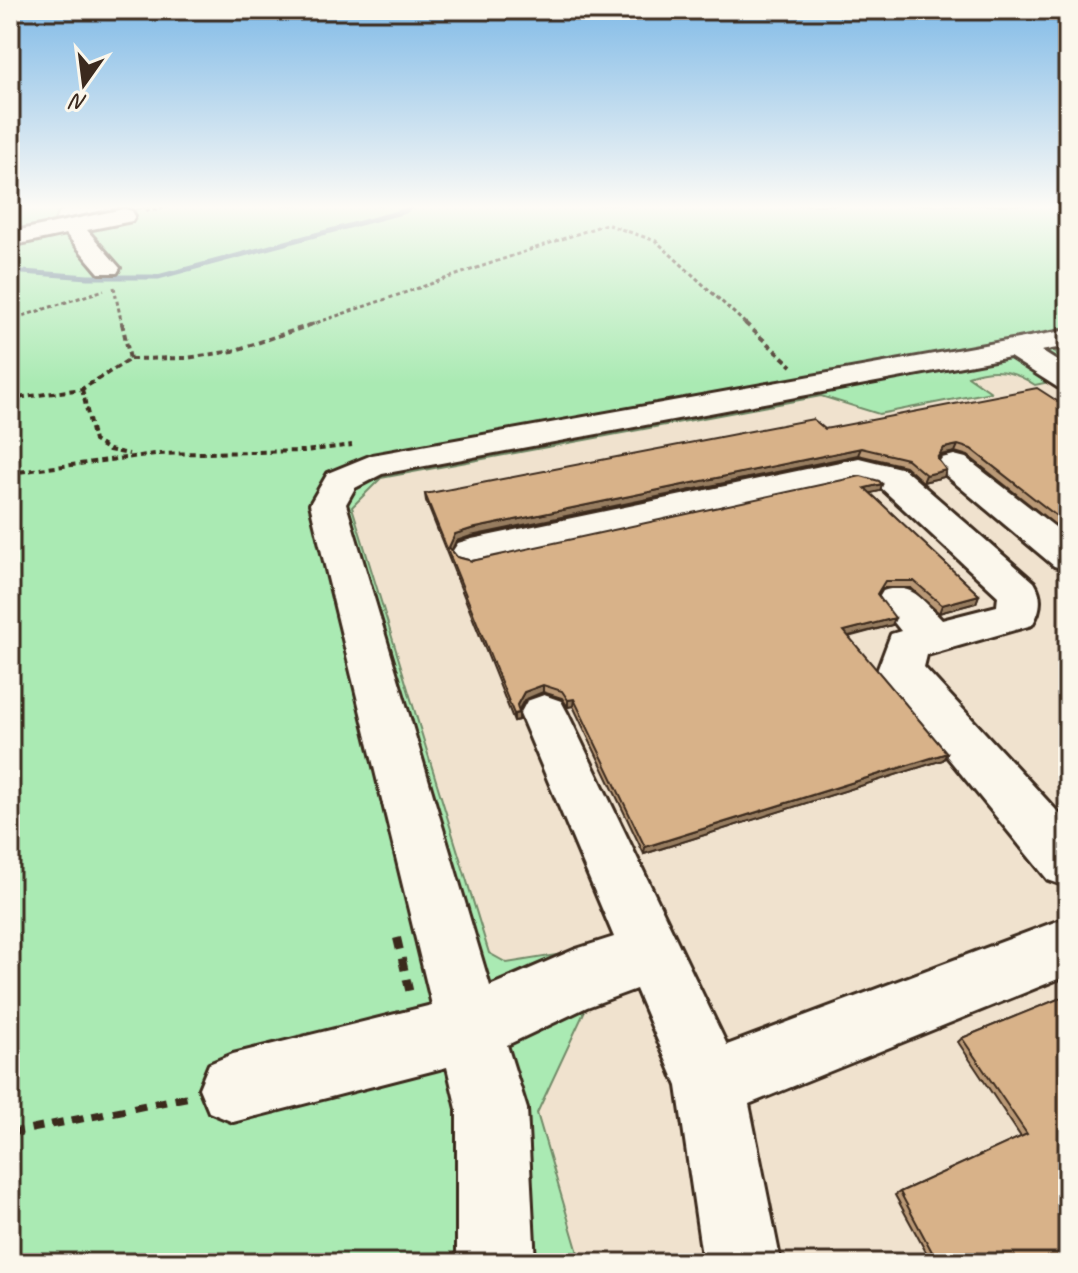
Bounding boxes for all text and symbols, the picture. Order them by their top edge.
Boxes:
north arrow [44,44,124,124]
text: N [66,86,89,118]

